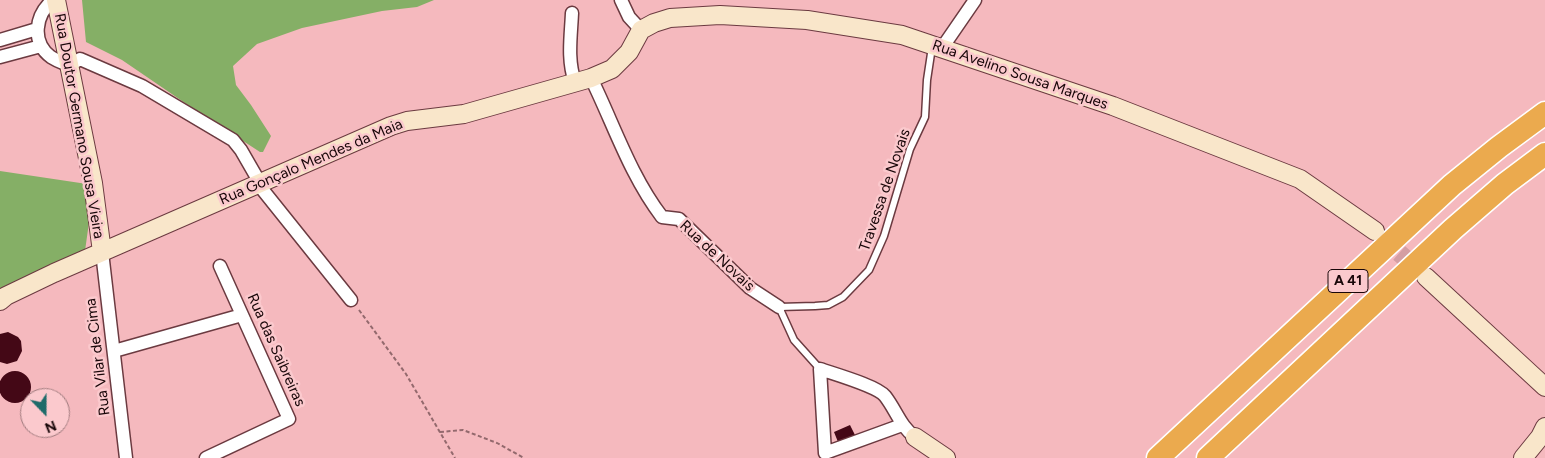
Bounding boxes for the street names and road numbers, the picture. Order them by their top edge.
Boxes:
street label: Rua Doutor Germano Sousa Vieira [50,12,108,240]
street label: Rua Avelino Sousa Marques [930,36,1110,114]
street label: Rua Gonçalo Mendes da Maia [217,115,405,209]
street label: Travessa de Novais [856,127,914,253]
street label: Rua de Novais [676,217,758,295]
road number: A 41 [1328,270,1368,292]
street label: Rua das Saibreiras [243,291,309,409]
street label: Rua Vilar de Cima [82,297,114,417]

